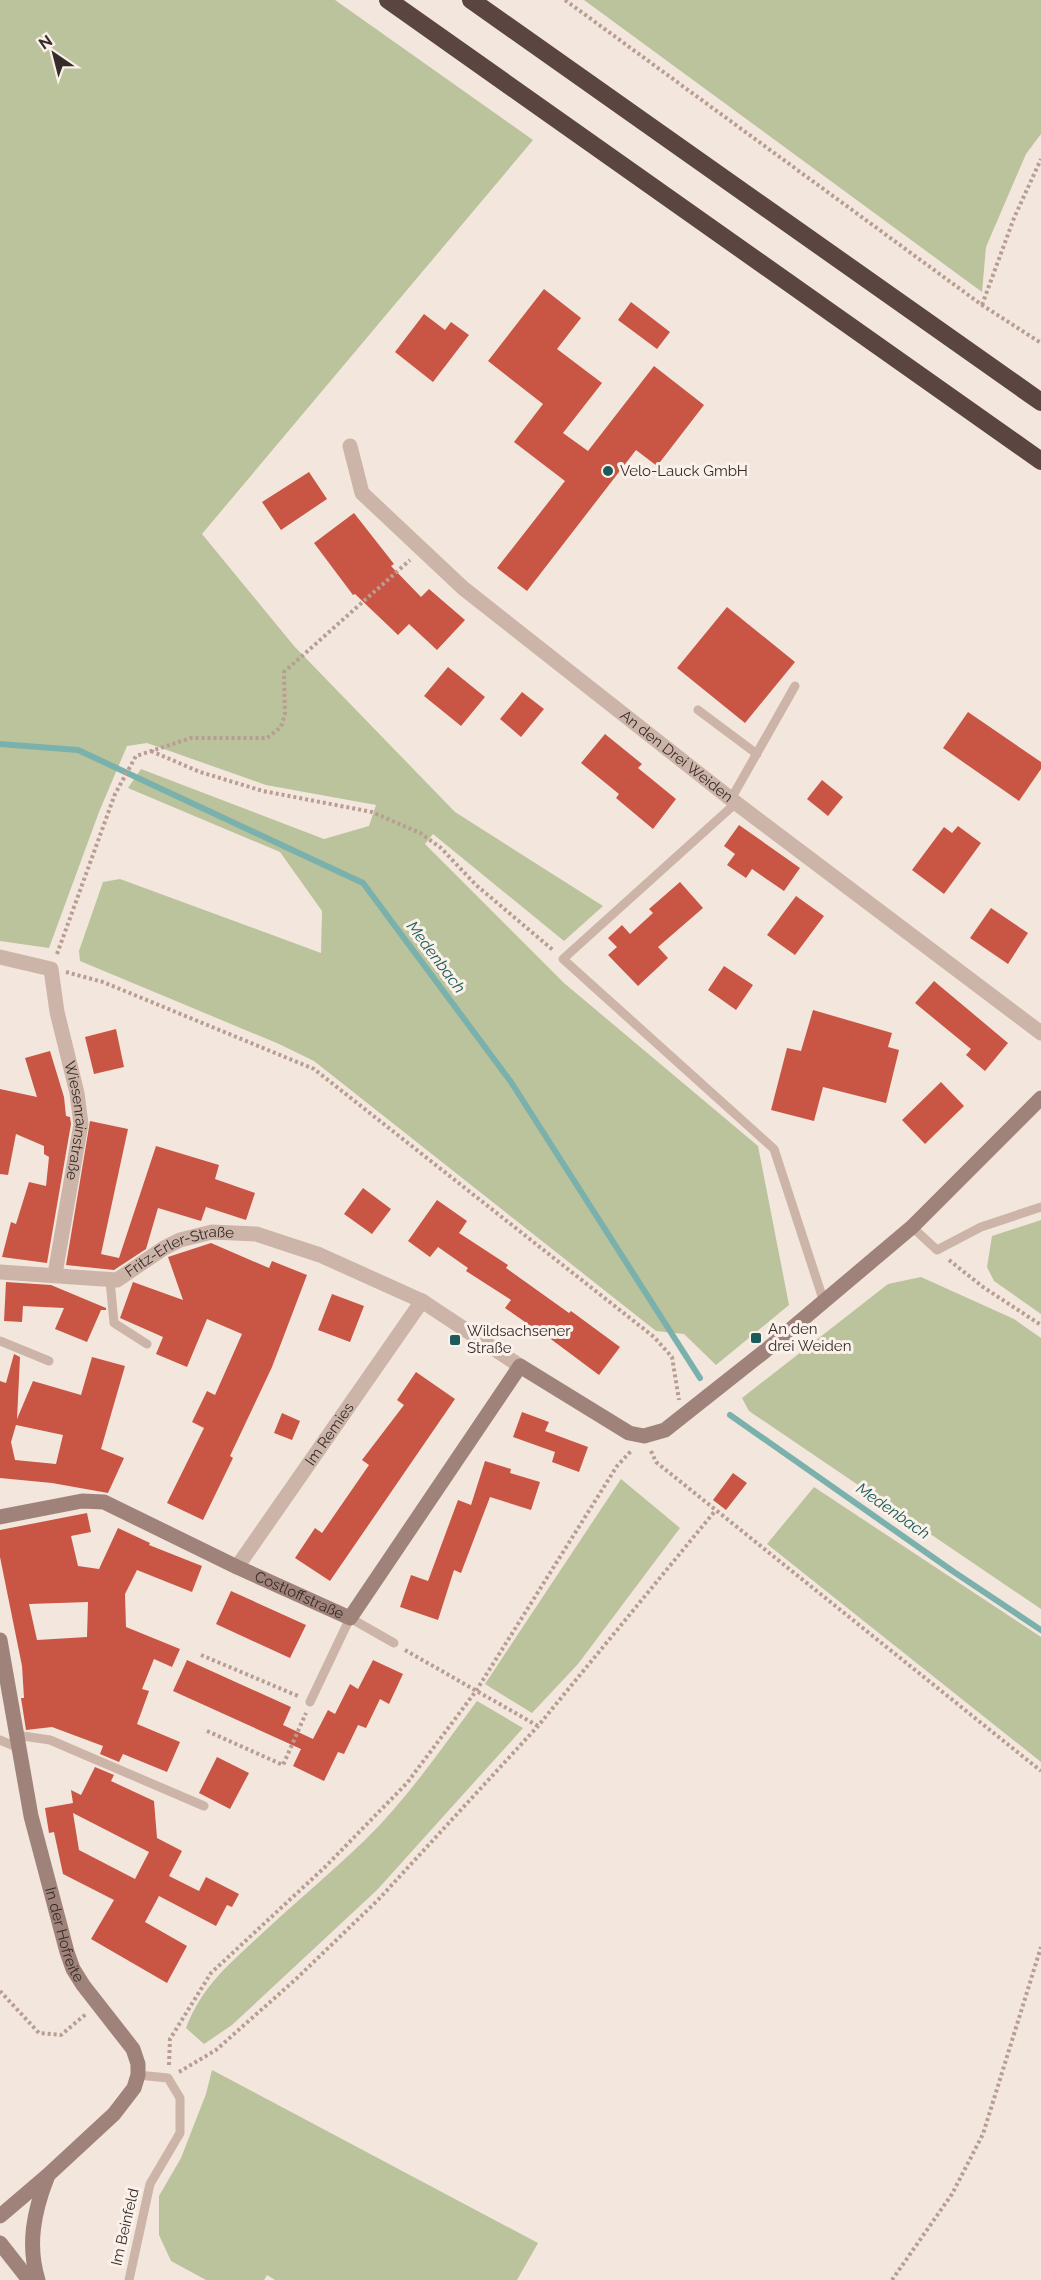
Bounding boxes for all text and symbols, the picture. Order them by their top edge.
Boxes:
north arrow [24,24,84,84]
text: N [35,31,56,53]
place label: Velo-Lauck GmbH [620,462,748,480]
marker: Velo-Lauck GmbH [601,464,615,478]
street label: An den Drei Weiden [617,706,736,806]
water label: Medenbach [403,917,469,997]
street label: Wiesenrainstraße [60,1059,90,1182]
street label: Fritz-Erler-Straße [122,1223,235,1281]
place label: An den drei Weiden [768,1320,851,1355]
place label: Wildsachsener Straße [467,1322,571,1357]
marker: An den drei Weiden [749,1331,763,1345]
marker: Wildsachsener Straße [448,1333,462,1347]
street label: Im Remies [301,1399,358,1469]
water label: Medenbach [853,1479,933,1543]
street label: Costloffstraße [252,1567,347,1623]
street label: In der Hofreite [41,1885,88,1986]
street label: Im Beinfeld [107,2186,143,2268]

